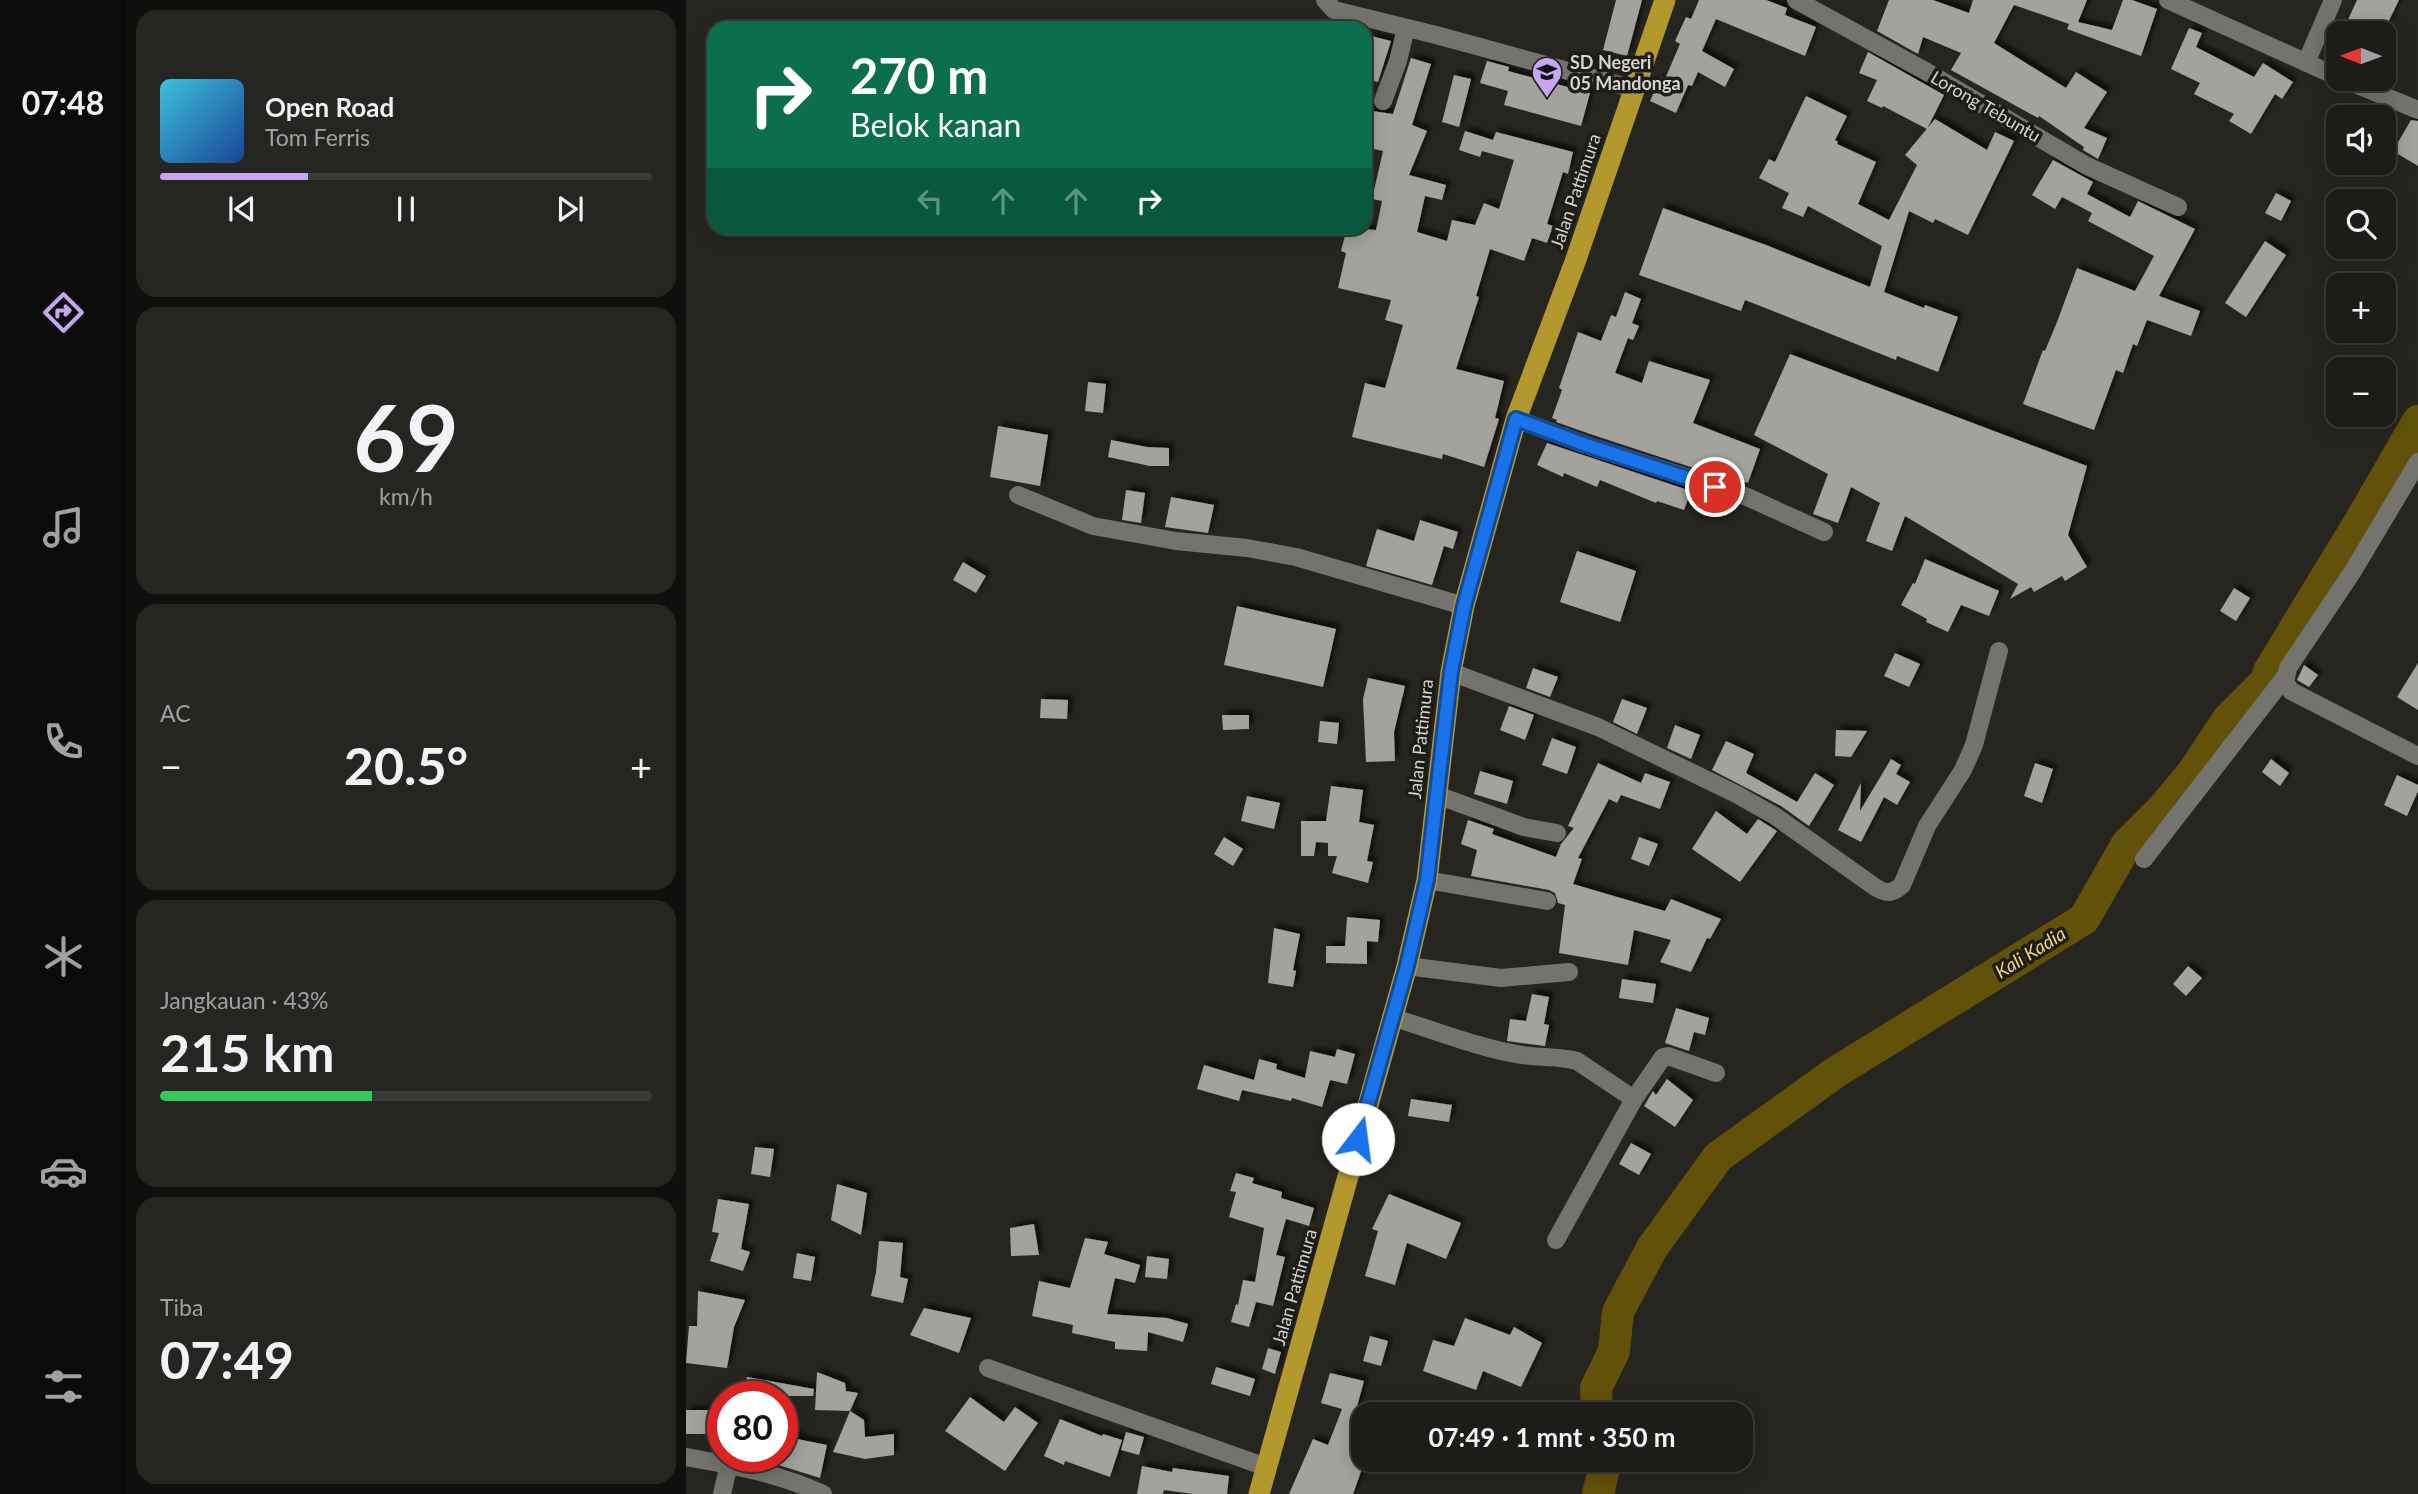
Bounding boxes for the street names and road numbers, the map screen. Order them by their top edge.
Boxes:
street label: Lorong Tebuntu [1927,66,2045,146]
street label: Jalan Pattimura [1545,131,1605,251]
street label: Jalan Pattimura [1403,678,1437,800]
street label: Jalan Pattimura [1267,1226,1321,1348]

